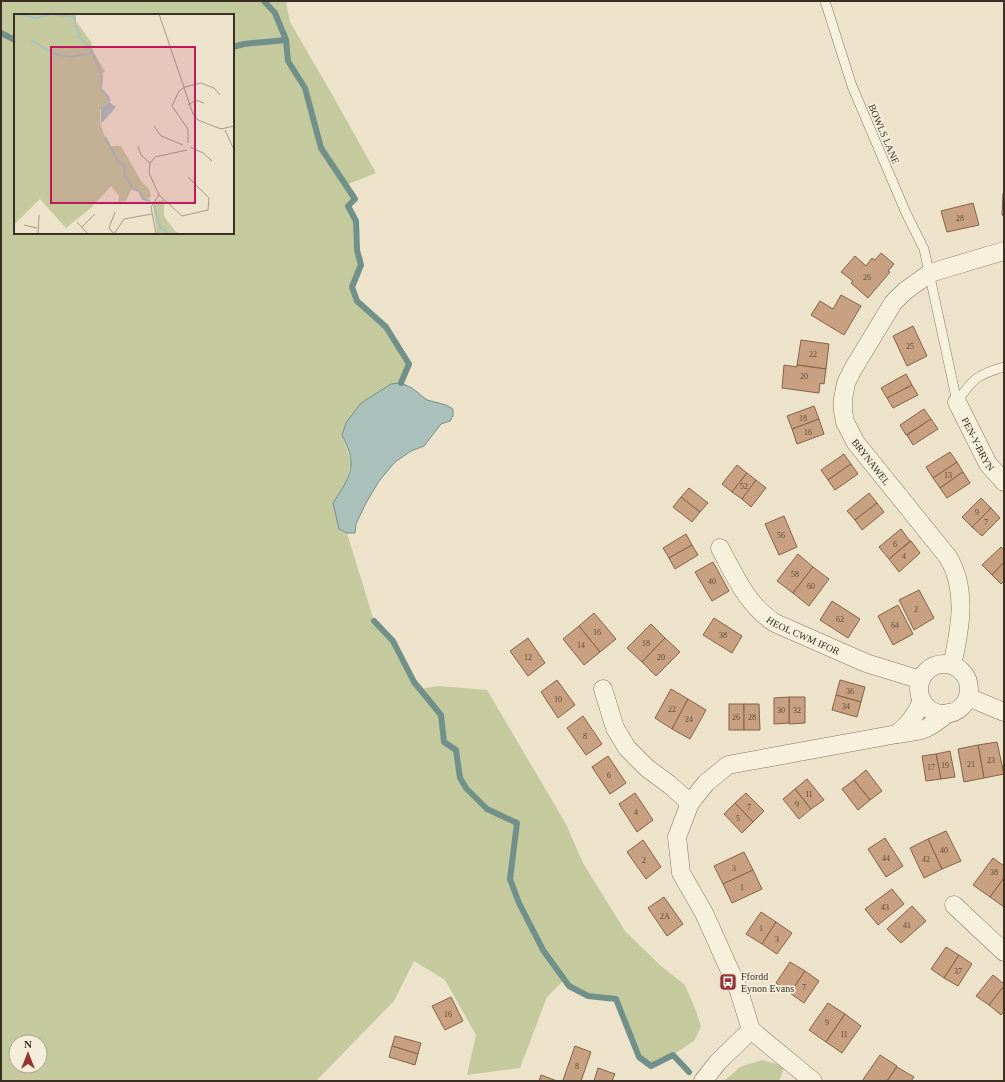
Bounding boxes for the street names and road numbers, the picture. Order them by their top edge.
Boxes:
street label: BOWLS LANE [866,102,902,166]
street label: PEN-Y-BRYN [960,415,997,473]
street label: BRYNAWEL [850,437,892,487]
street label: HEOL CWM IFOR [765,613,842,657]

